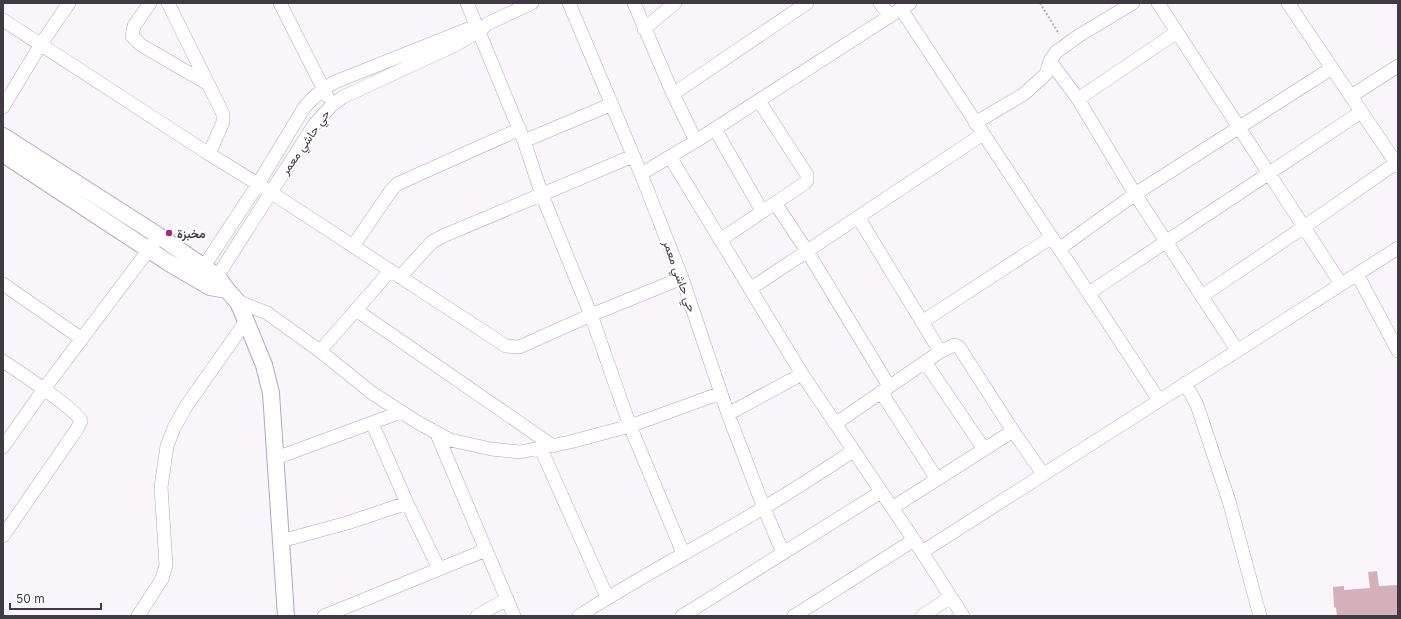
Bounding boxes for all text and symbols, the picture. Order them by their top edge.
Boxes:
street label: حي حاشي معمر [277,107,335,180]
place label: مخبزة [177,226,206,242]
marker: مخبزة [164,228,174,238]
street label: حي حاشي معمر [657,237,700,315]
scale bar [10,585,101,611]
text: 50 m [16,591,45,606]

